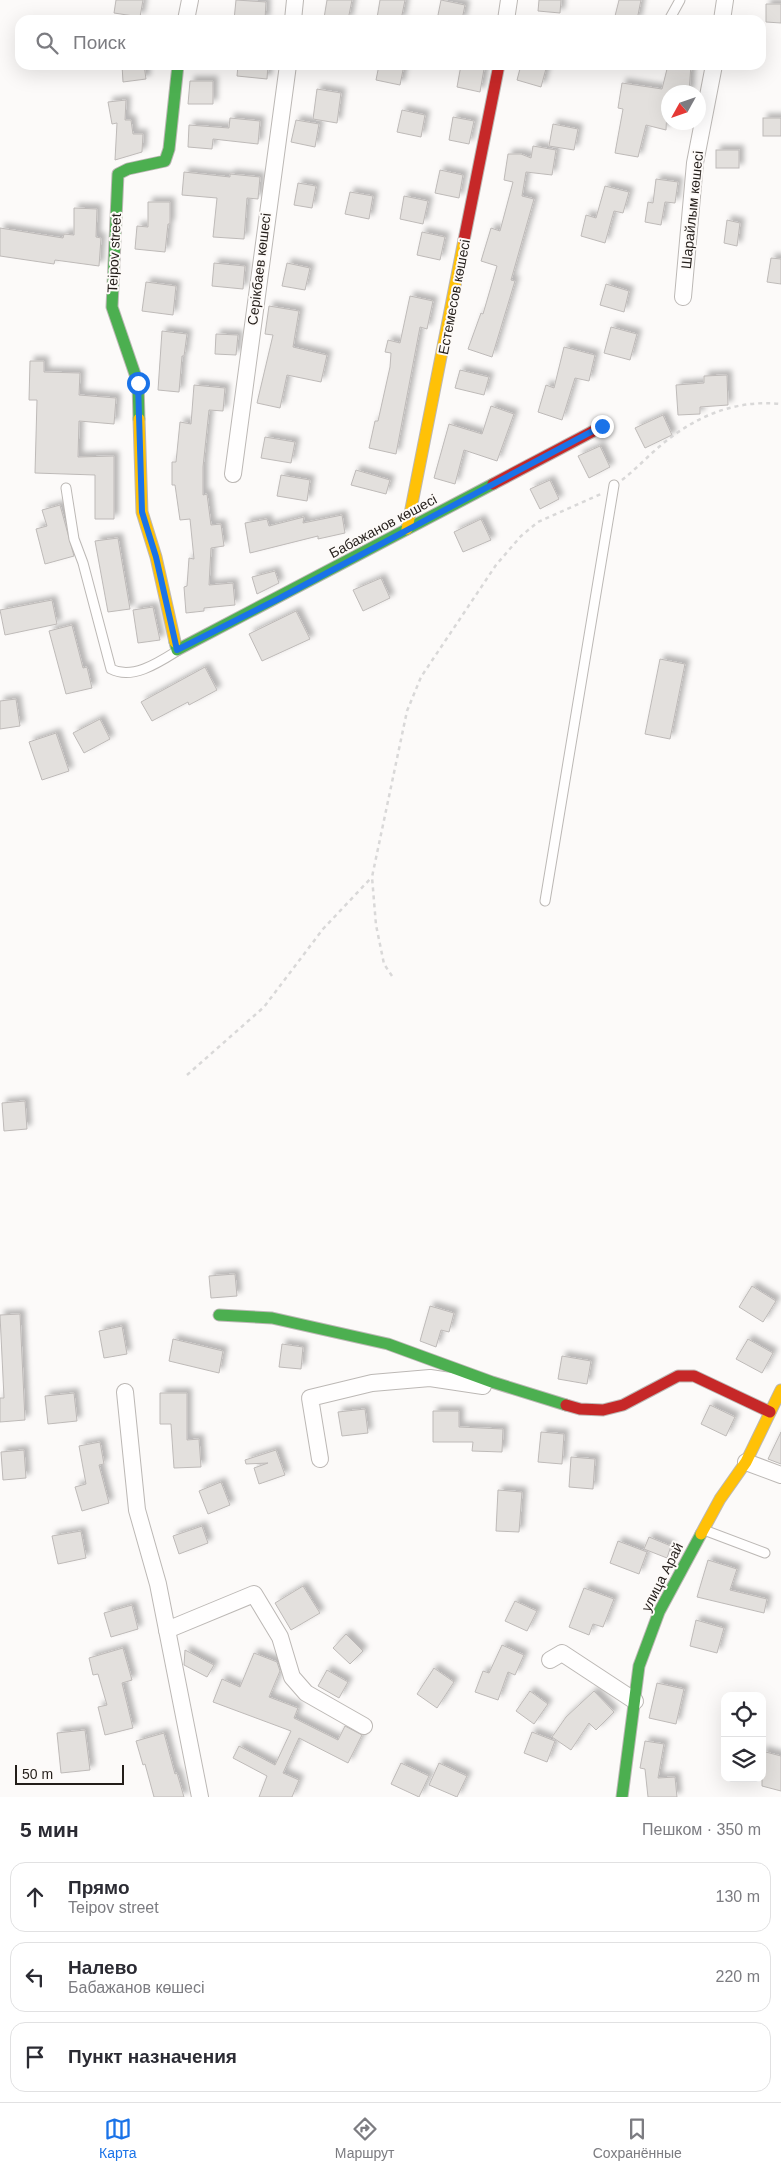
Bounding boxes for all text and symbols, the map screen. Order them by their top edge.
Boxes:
search box [15,15,766,70]
icon: search [33,29,61,57]
text: Поиск [73,32,126,53]
north arrow [661,85,706,130]
street label: Шарайлым көшесі [678,150,706,270]
street label: Серікбаев көшесі [244,212,274,326]
street label: Teipov street [104,213,124,293]
street label: Естемесов көшесі [435,238,473,356]
route start [127,372,150,395]
route end [591,415,614,438]
street label: Бабажанов көшесі [326,491,440,561]
street label: улица Арай [638,1540,686,1614]
map controls [721,1692,766,1782]
button: locate [721,1692,766,1737]
button: layers [721,1737,766,1782]
scale bar [15,1762,124,1785]
text: 50 m [22,1766,53,1782]
text: 5 мин [20,1818,79,1841]
text: Пешком · 350 m [642,1821,761,1838]
text: Прямо [68,1877,130,1898]
icon: ahead [21,1883,49,1911]
text: 130 m [716,1888,760,1905]
text: Teipov street [68,1899,159,1916]
text: Налево [68,1957,138,1978]
icon: left [21,1963,49,1991]
text: 220 m [716,1968,760,1985]
text: Бабажанов көшесі [68,1979,205,1996]
icon: arrive [21,2043,49,2071]
text: Пункт назначения [68,2046,237,2067]
tab: Карта [99,2115,137,2161]
tab: Маршрут [335,2115,394,2161]
tab: Сохранённые [593,2115,682,2161]

